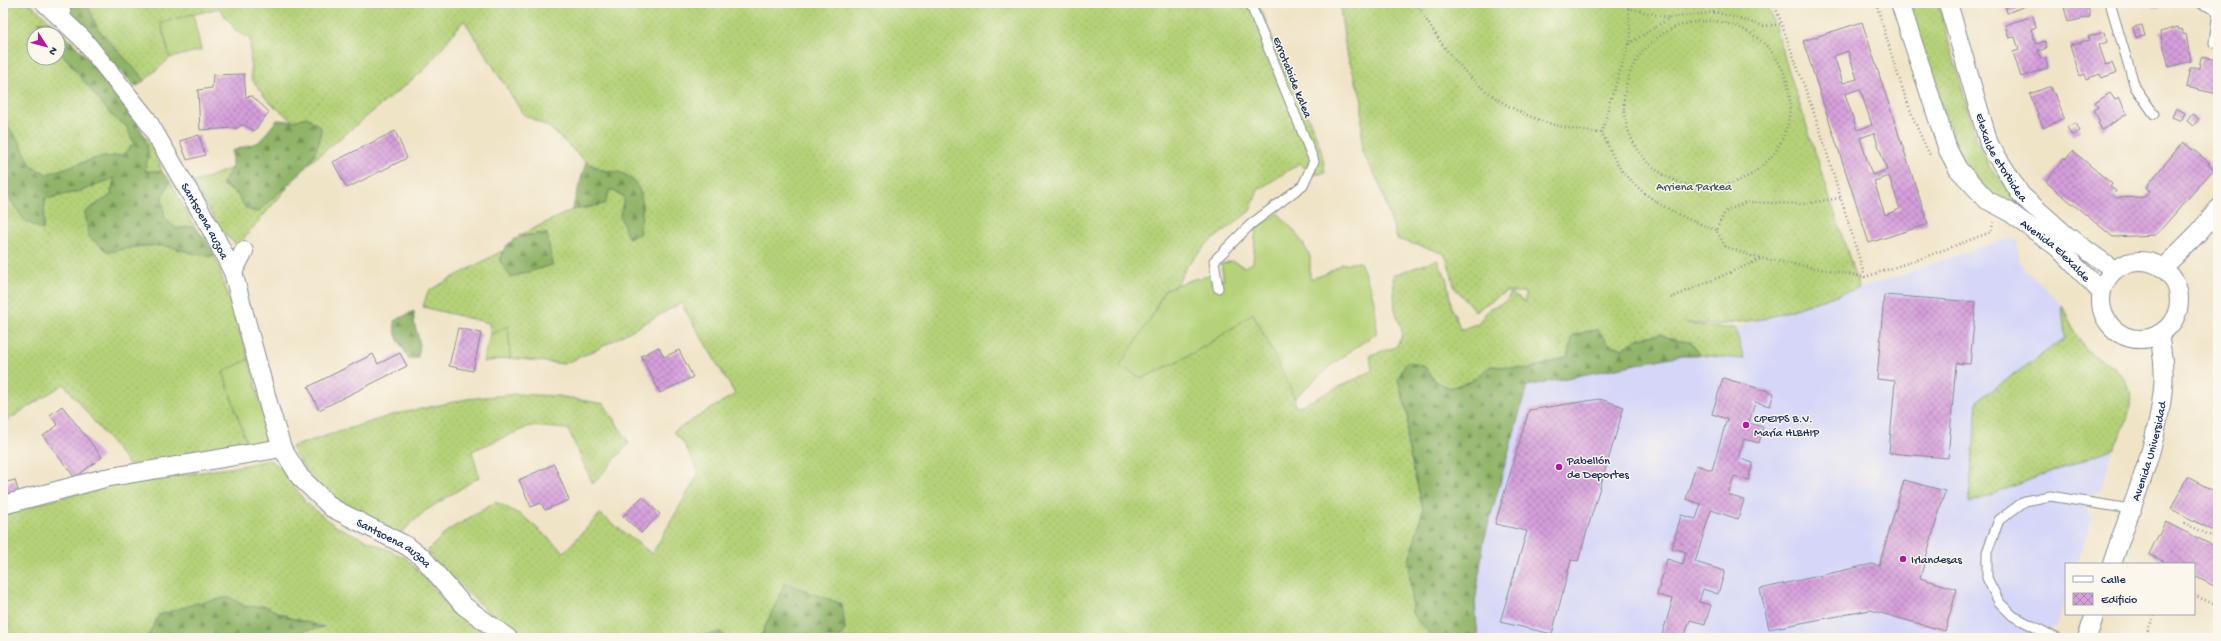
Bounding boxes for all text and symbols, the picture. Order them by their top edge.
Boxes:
north arrow [26,26,66,66]
street label: Errotabide kalea [1268,35,1314,121]
text: N [46,44,59,57]
street label: Elexalde etorbidea [1971,112,2029,206]
street label: Santsoena auzoa [177,181,230,263]
park label: Arriena Parkea [1656,181,1732,195]
street label: Avenida Elexalde [2017,217,2093,286]
street label: Avenida Universidad [2130,400,2171,503]
place label: CPEIPS B.V. María HLBHIP [1754,413,1819,441]
marker: CPEIPS B.V. María HLBHIP [1741,420,1751,430]
place label: Pabellón de Deportes [1566,455,1630,483]
marker: Pabellón de Deportes [1554,462,1564,472]
street label: Santsoena auzoa [353,516,433,572]
marker: Irlandesas [1898,554,1908,564]
place label: Irlandesas [1911,554,1962,568]
legend [2065,563,2195,615]
text: Calle [2101,574,2126,588]
text: Edificio [2101,594,2137,608]

